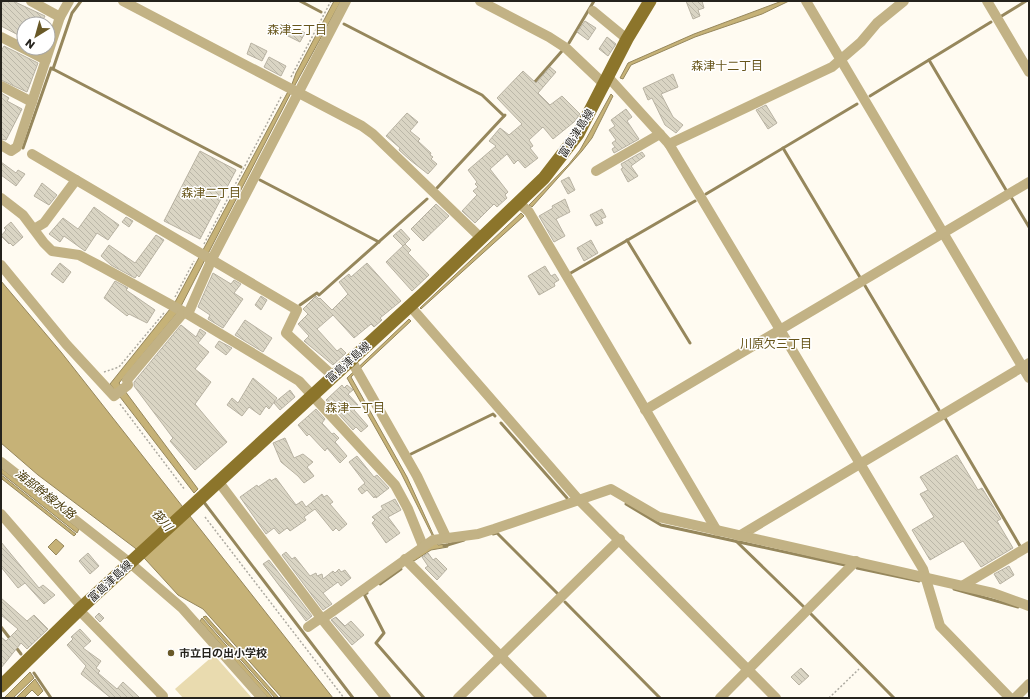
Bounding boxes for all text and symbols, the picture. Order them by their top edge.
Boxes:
north arrow [16,16,56,56]
district label: 森津三丁目 [267,21,327,38]
text: N [22,35,38,53]
district label: 森津十二丁目 [691,57,763,74]
street label: 富島津島線 [555,105,597,161]
district label: 森津二丁目 [181,184,241,201]
district label: 川原欠三丁目 [740,335,812,352]
street label: 富島津島線 [322,338,374,386]
district label: 森津一丁目 [325,399,385,416]
water label: 海部幹線水路 [12,465,80,523]
water label: 筏川 [148,505,178,536]
street label: 富島津島線 [84,556,136,606]
place label: 市立日の出小学校 [179,645,267,661]
marker: 市立日の出小学校 [166,648,176,658]

